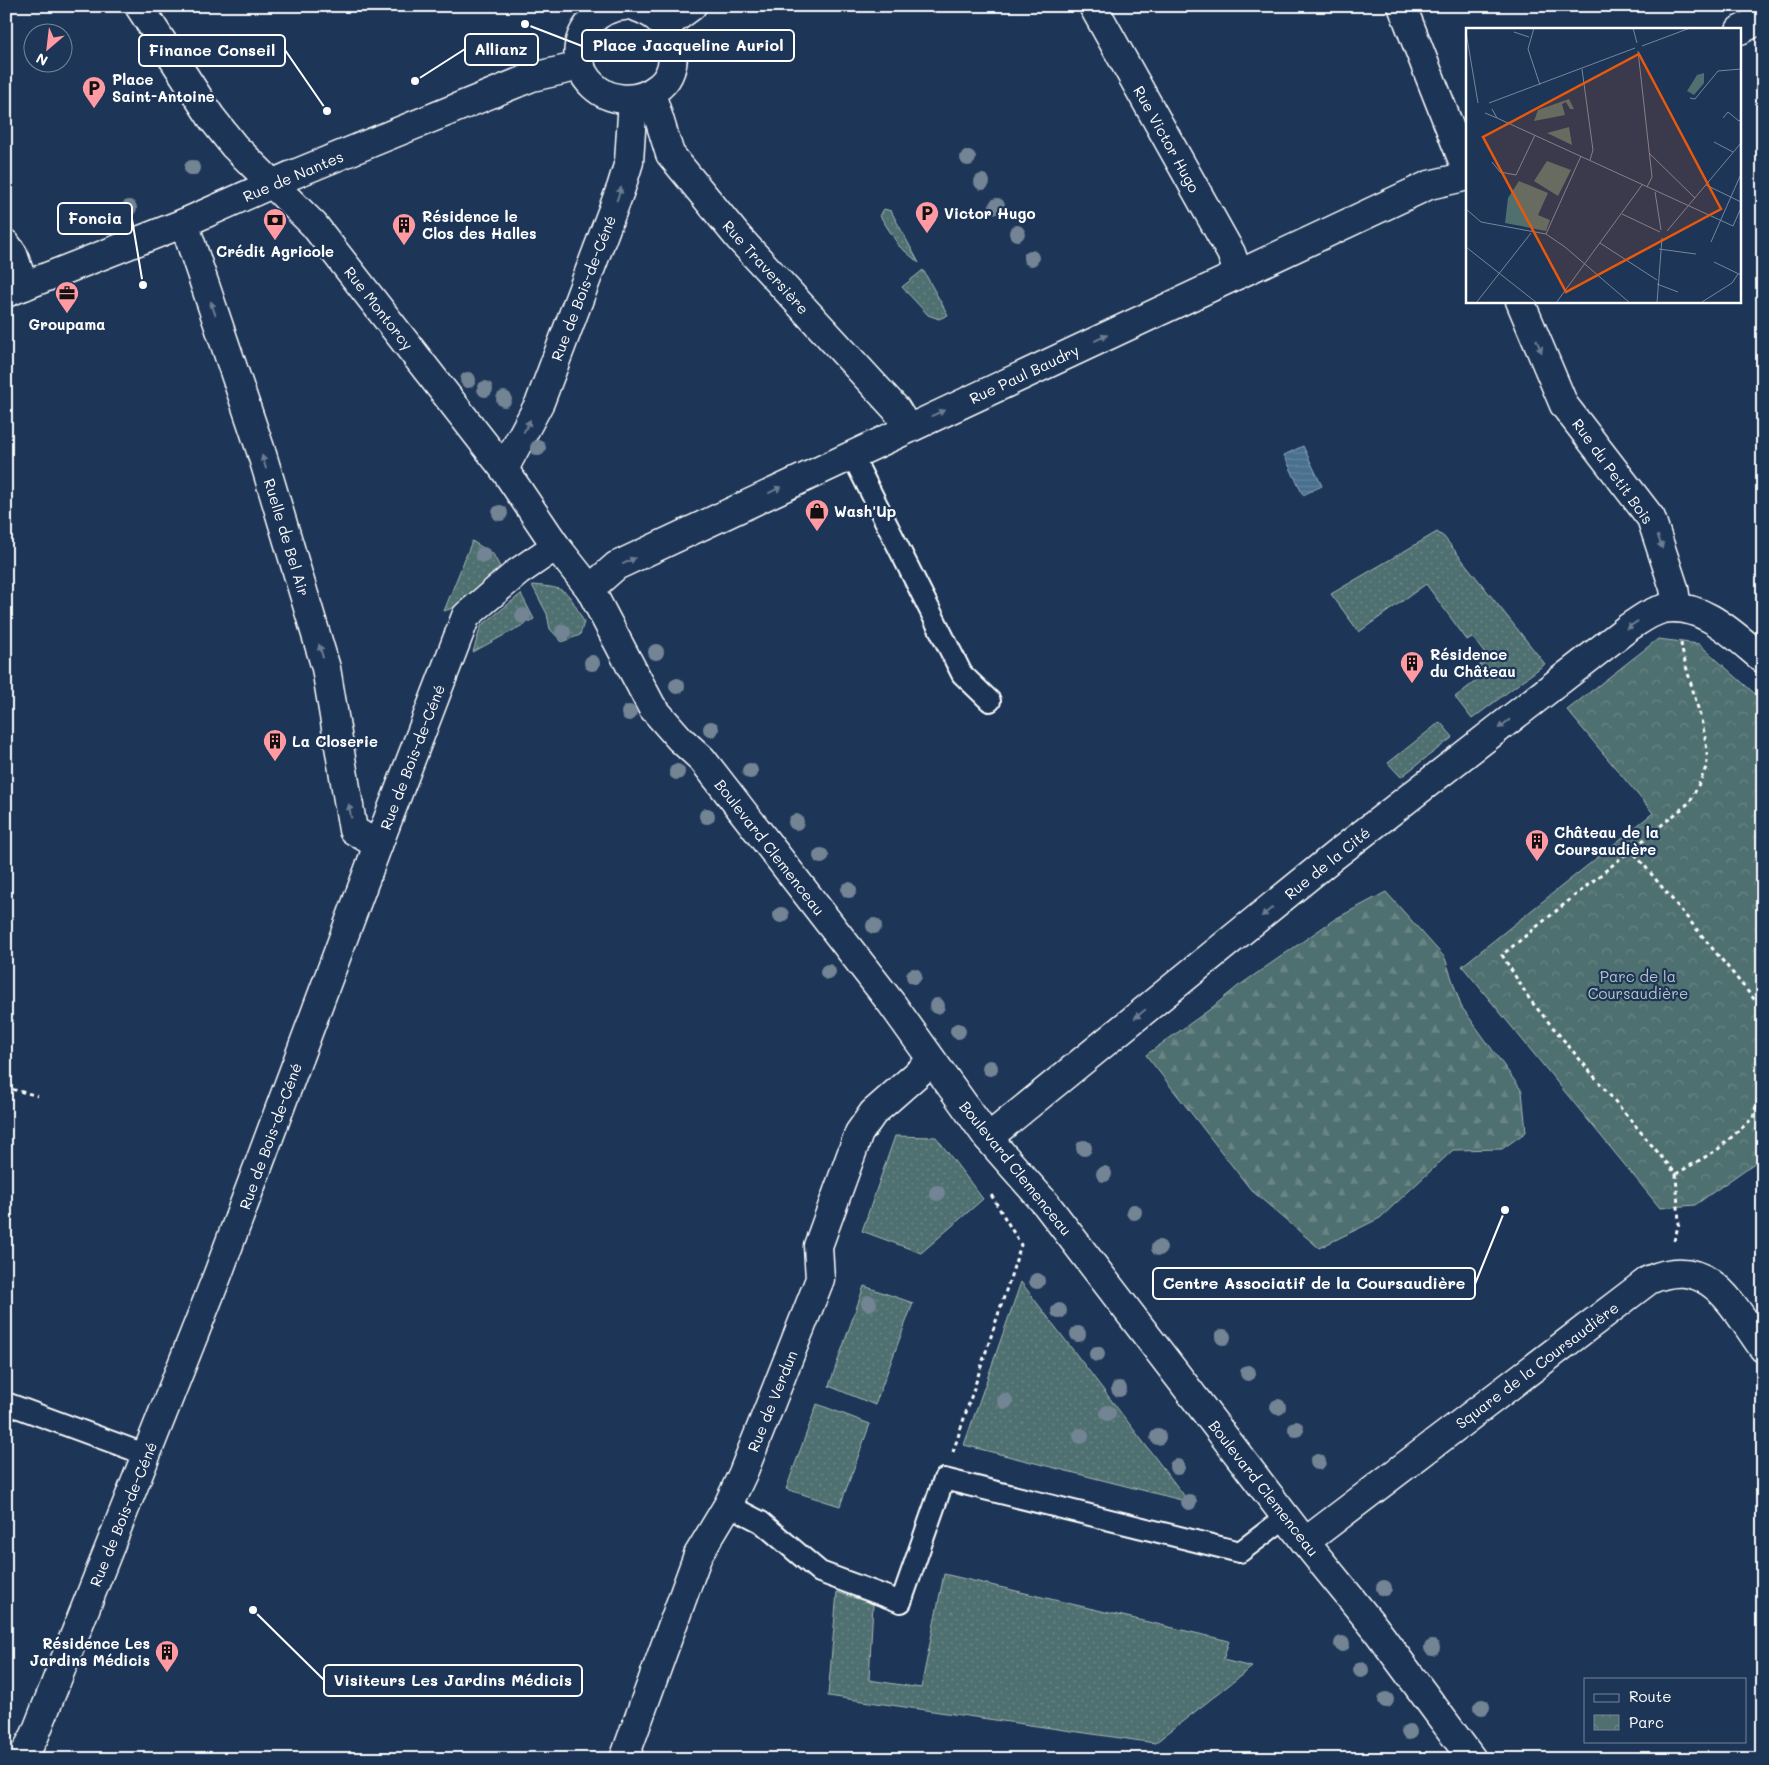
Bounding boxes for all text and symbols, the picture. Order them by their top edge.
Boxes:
north arrow [22,22,72,72]
inset map [1466,28,1742,302]
callout: Place Jacqueline Auriol [582,30,794,61]
callout: Allianz [465,34,538,65]
text: Place Jacqueline Auriol [592,34,784,55]
callout: Finance Conseil [139,35,285,66]
text: Allianz [474,38,528,59]
text: Finance Conseil [149,39,275,60]
text: N [33,49,51,71]
place label: Place Saint-Antoine [112,69,215,106]
parking icon: Place Saint-Antoine [81,75,107,109]
street label: Rue Victor Hugo [1129,82,1205,196]
street label: Rue de Nantes [240,146,346,206]
one-way arrow [615,186,623,201]
parking icon: Victor Hugo [914,200,940,234]
callout: Foncia [58,203,132,234]
place label: Victor Hugo [944,203,1036,223]
place label: Résidence le Clos des Halles [422,206,537,243]
text: Foncia [68,207,122,228]
bank icon: Crédit Agricole [262,207,288,241]
building icon: Résidence le Clos des Halles [391,212,417,246]
street label: Rue de Bois-de-Céné [546,212,620,364]
street label: Rue Traversière [718,216,814,318]
place label: Crédit Agricole [216,241,334,261]
street label: Rue Montorcy [340,262,418,354]
office icon: Groupama [54,280,80,314]
one-way arrow [208,300,216,315]
place label: Groupama [29,314,105,334]
one-way arrow [1094,333,1108,341]
one-way arrow [1535,339,1543,354]
street label: Rue Paul Baudry [966,340,1082,408]
one-way arrow [931,409,945,417]
street label: Rue du Petit Bois [1568,414,1658,528]
one-way arrow [523,419,531,434]
one-way arrow [260,454,268,469]
street label: Ruelle de Bel Air [260,476,314,598]
one-way arrow [768,486,782,494]
shop icon: Wash'Up [804,498,830,532]
place label: Wash'Up [834,501,896,521]
one-way arrow [1657,535,1664,550]
one-way arrow [622,556,636,564]
one-way arrow [1626,620,1639,630]
one-way arrow [316,643,324,658]
place label: Résidence du Château [1430,644,1516,681]
building icon: Résidence du Château [1399,650,1425,684]
street label: Rue de Bois-de-Céné [375,681,449,833]
one-way arrow [1498,719,1511,730]
building icon: La Closerie [262,728,288,762]
place label: La Closerie [292,731,378,751]
street label: Boulevard Clemenceau [711,775,829,919]
one-way arrow [345,802,353,818]
street label: Rue de la Cité [1280,822,1374,904]
place label: Château de la Coursaudière [1554,822,1659,859]
building icon: Château de la Coursaudière [1524,828,1550,862]
one-way arrow [1260,906,1273,917]
park label: Parc de la Coursaudière [1588,966,1688,1003]
one-way arrow [1134,1008,1147,1019]
street label: Rue de Bois-de-Céné [234,1060,306,1212]
street label: Boulevard Clemenceau [956,1097,1076,1239]
callout: Centre Associatif de la Coursaudière [1153,1268,1475,1299]
text: Centre Associatif de la Coursaudière [1163,1272,1465,1293]
street label: Square de la Coursaudière [1451,1297,1623,1433]
street label: Rue de Verdun [742,1347,802,1455]
street label: Boulevard Clemenceau [1205,1416,1323,1560]
street label: Rue de Bois-de-Céné [85,1439,161,1589]
place label: Résidence Les Jardins Médicis [30,1633,150,1670]
building icon: Résidence Les Jardins Médicis [154,1639,180,1673]
callout: Visiteurs Les Jardins Médicis [324,1665,582,1696]
text: Visiteurs Les Jardins Médicis [334,1669,572,1690]
legend [1584,1678,1746,1742]
text: Route [1629,1686,1672,1706]
text: Parc [1629,1712,1664,1732]

